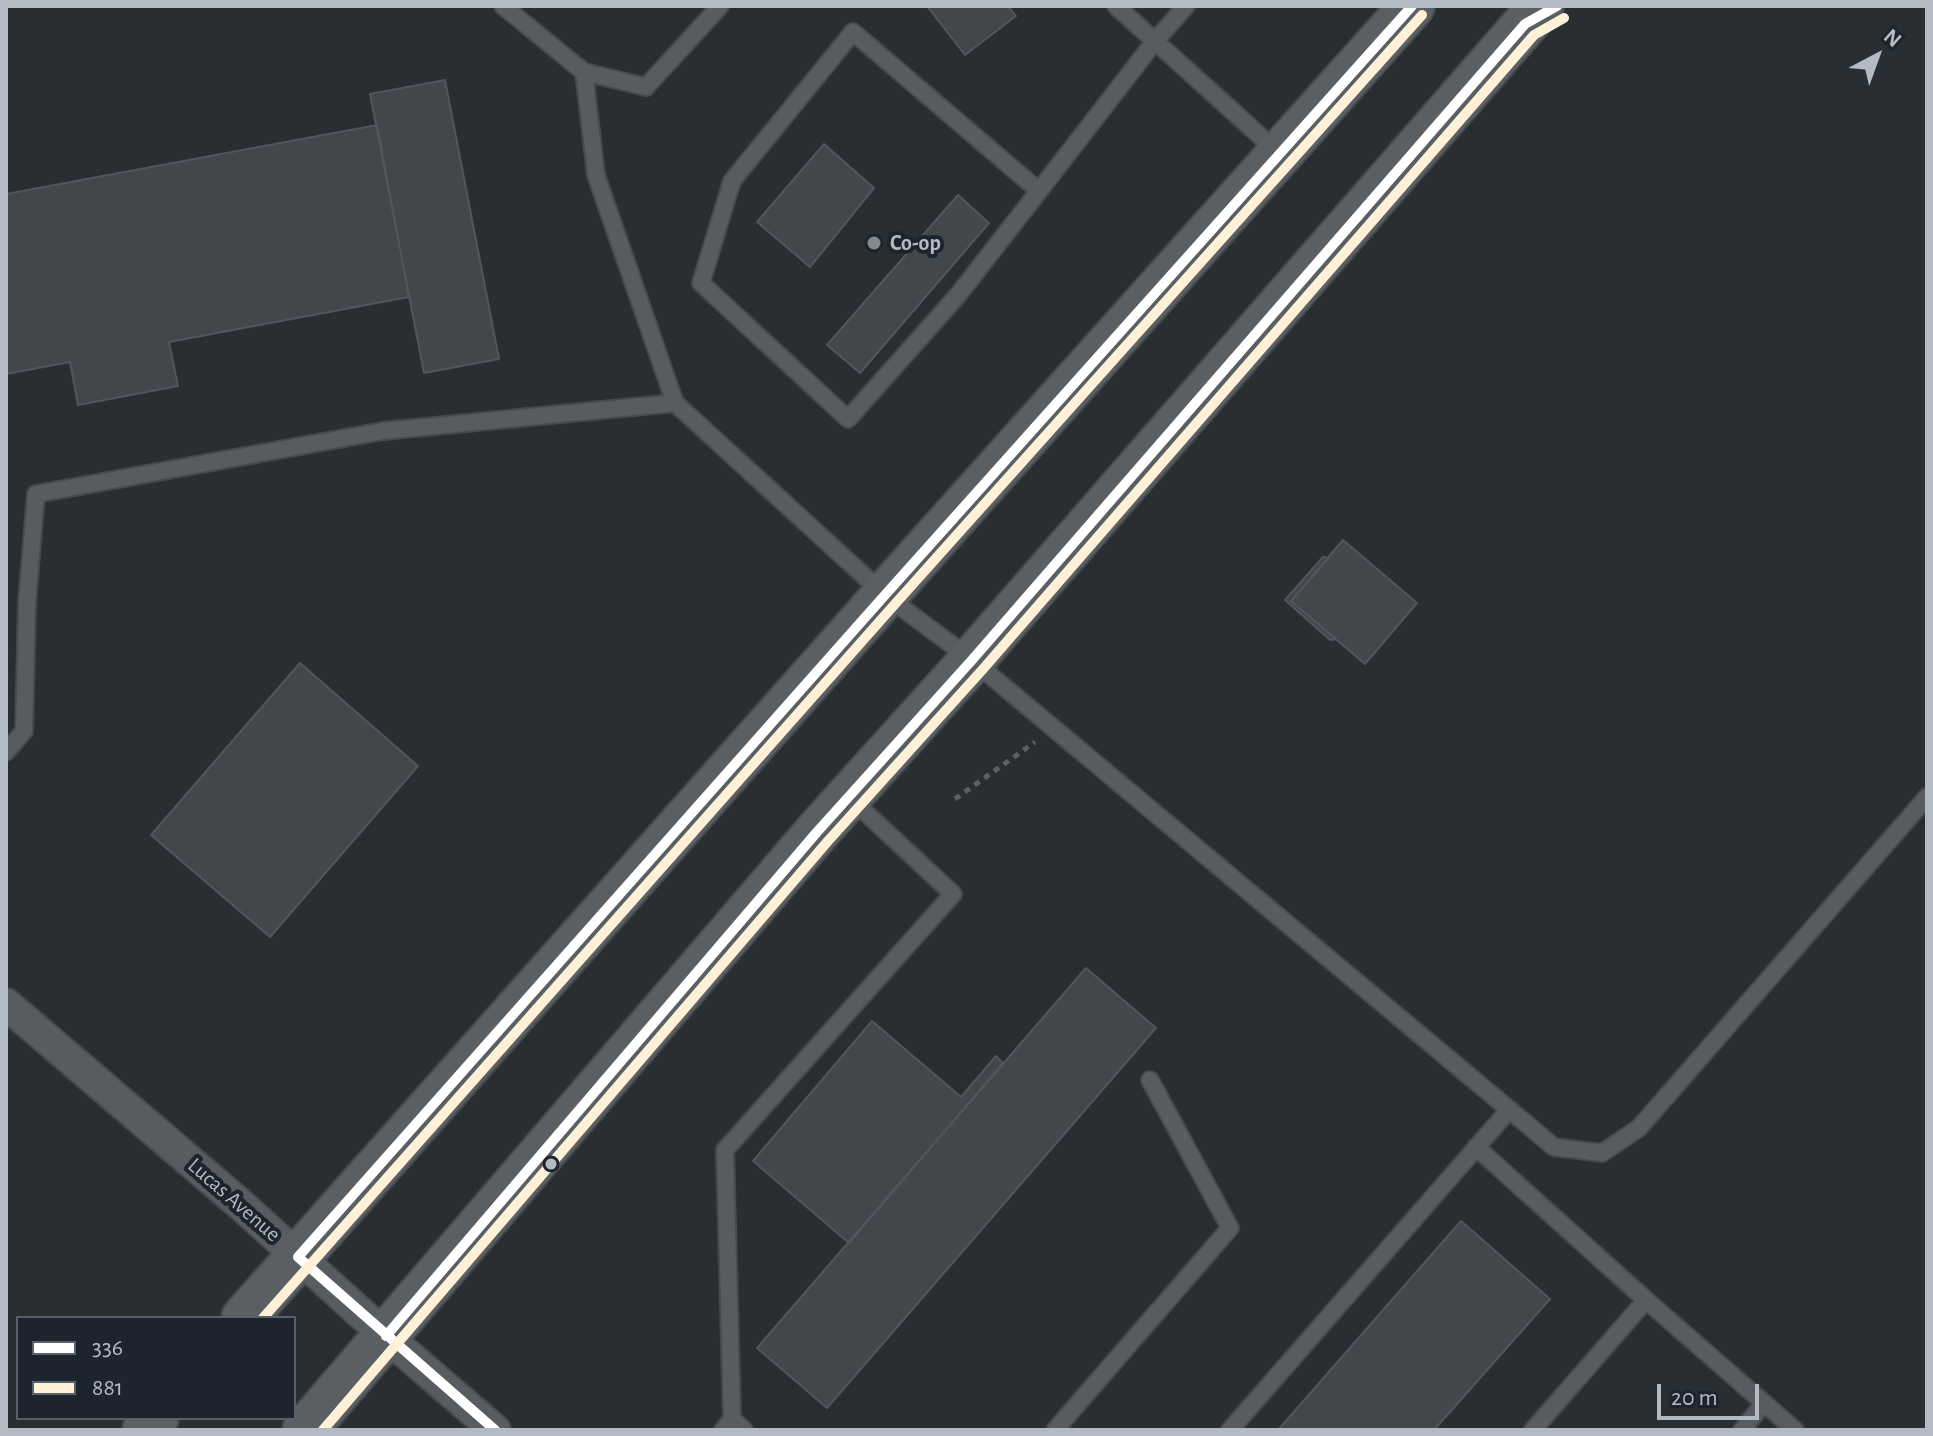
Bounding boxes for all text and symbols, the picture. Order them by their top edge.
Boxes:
north arrow [1837,16,1917,96]
text: N [1880,25,1906,51]
place label: Co-op [890,230,941,256]
marker: Co-op [865,234,883,252]
street label: Lucas Avenue [182,1152,286,1248]
unlabelled marker [543,1156,559,1172]
legend [16,1316,296,1420]
text: 336 [92,1336,123,1360]
scale bar [1661,1368,1763,1418]
text: 881 [92,1376,123,1400]
text: 20 m [1671,1386,1718,1410]

